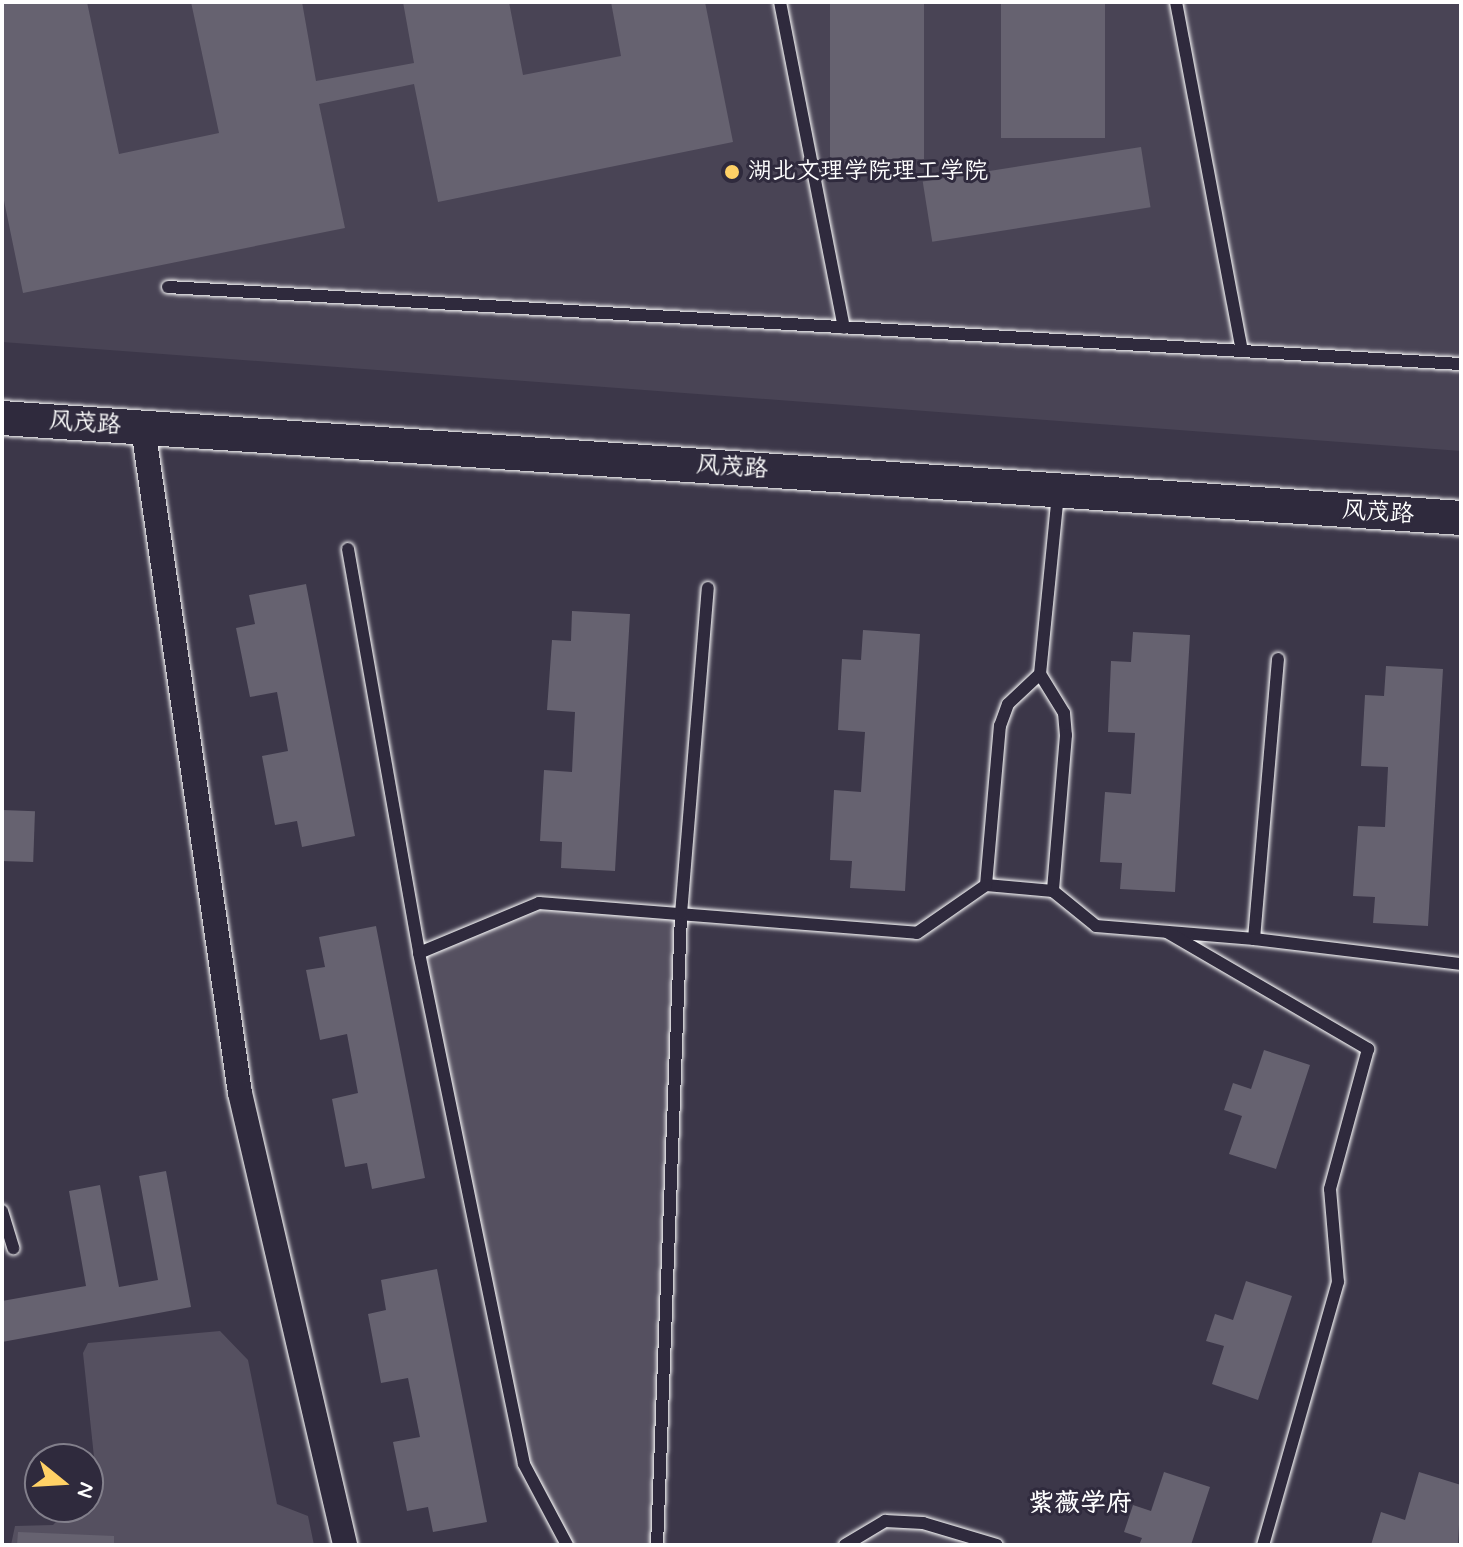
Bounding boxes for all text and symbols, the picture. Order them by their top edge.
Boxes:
place label: 湖北文理学院理工学院 [748,158,988,186]
marker: 湖北文理学院理工学院 [723,163,741,181]
street label: 风茂路 [48,407,122,441]
street label: 风茂路 [695,451,769,485]
street label: 风茂路 [1341,496,1415,530]
north arrow [24,1443,104,1523]
text: N [69,1479,101,1501]
district label: 紫薇学府 [1028,1489,1132,1521]

